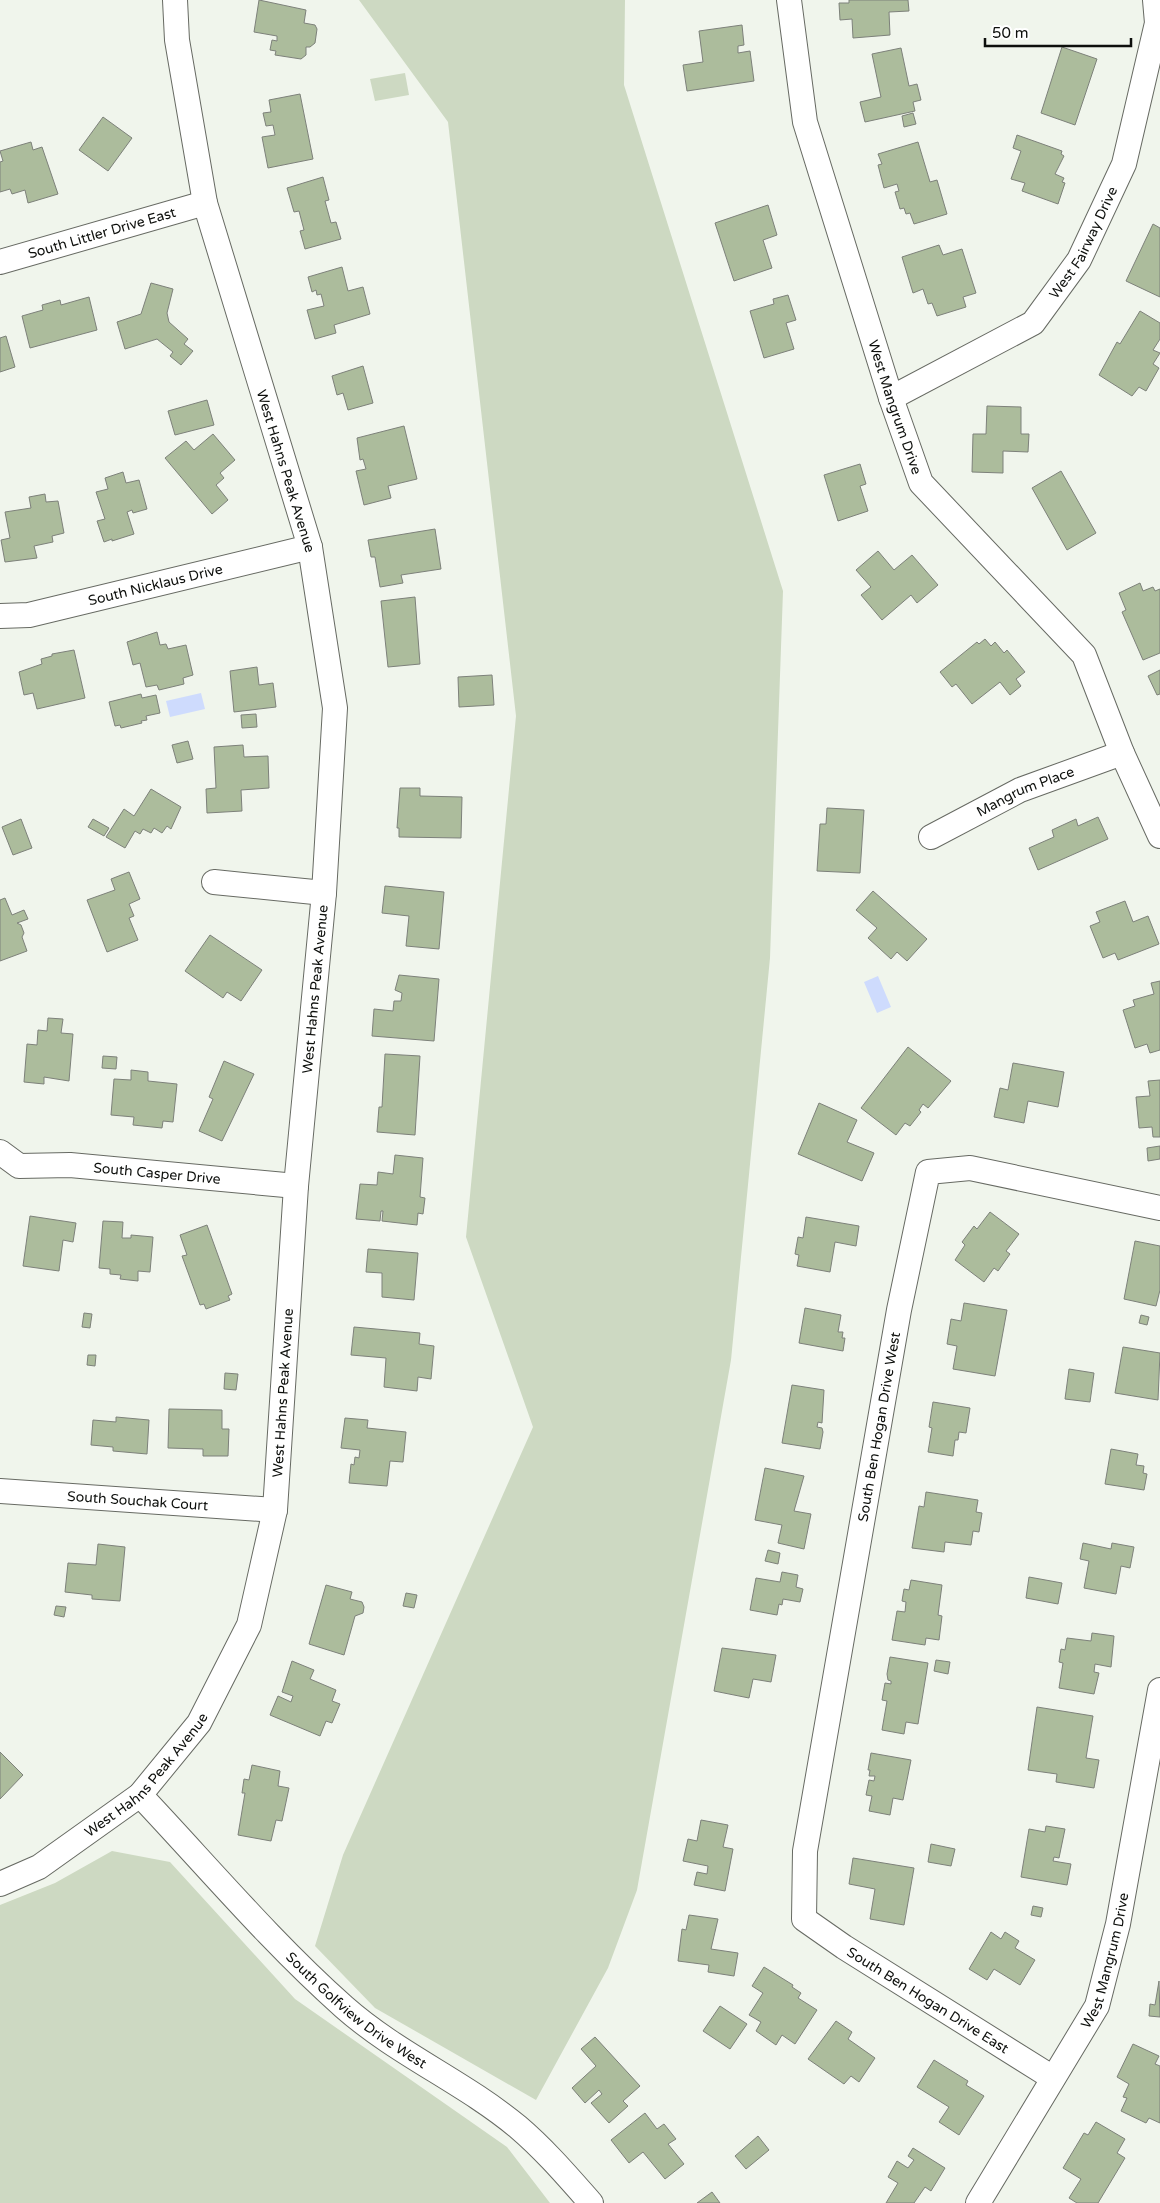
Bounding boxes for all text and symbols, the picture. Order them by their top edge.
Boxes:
scale bar [985,15,1131,47]
text: 50 m [992,24,1029,42]
street label: West Fairway Drive [1046,184,1121,302]
street label: South Littler Drive East [26,204,178,262]
street label: West Mangrum Drive [864,338,925,477]
street label: West Hahns Peak Avenue [253,388,318,555]
street label: South Nicklaus Drive [87,560,224,609]
street label: Mangrum Place [974,763,1077,820]
street label: West Hahns Peak Avenue [299,904,332,1074]
street label: South Casper Drive [93,1159,221,1188]
street label: West Hahns Peak Avenue [269,1308,297,1478]
street label: South Ben Hogan Drive West [854,1330,904,1523]
street label: South Souchak Court [67,1488,209,1514]
street label: West Hahns Peak Avenue [81,1710,212,1841]
street label: West Mangrum Drive [1077,1891,1132,2032]
street label: South Ben Hogan Drive East [844,1944,1012,2058]
street label: South Golfview Drive West [282,1949,430,2073]

